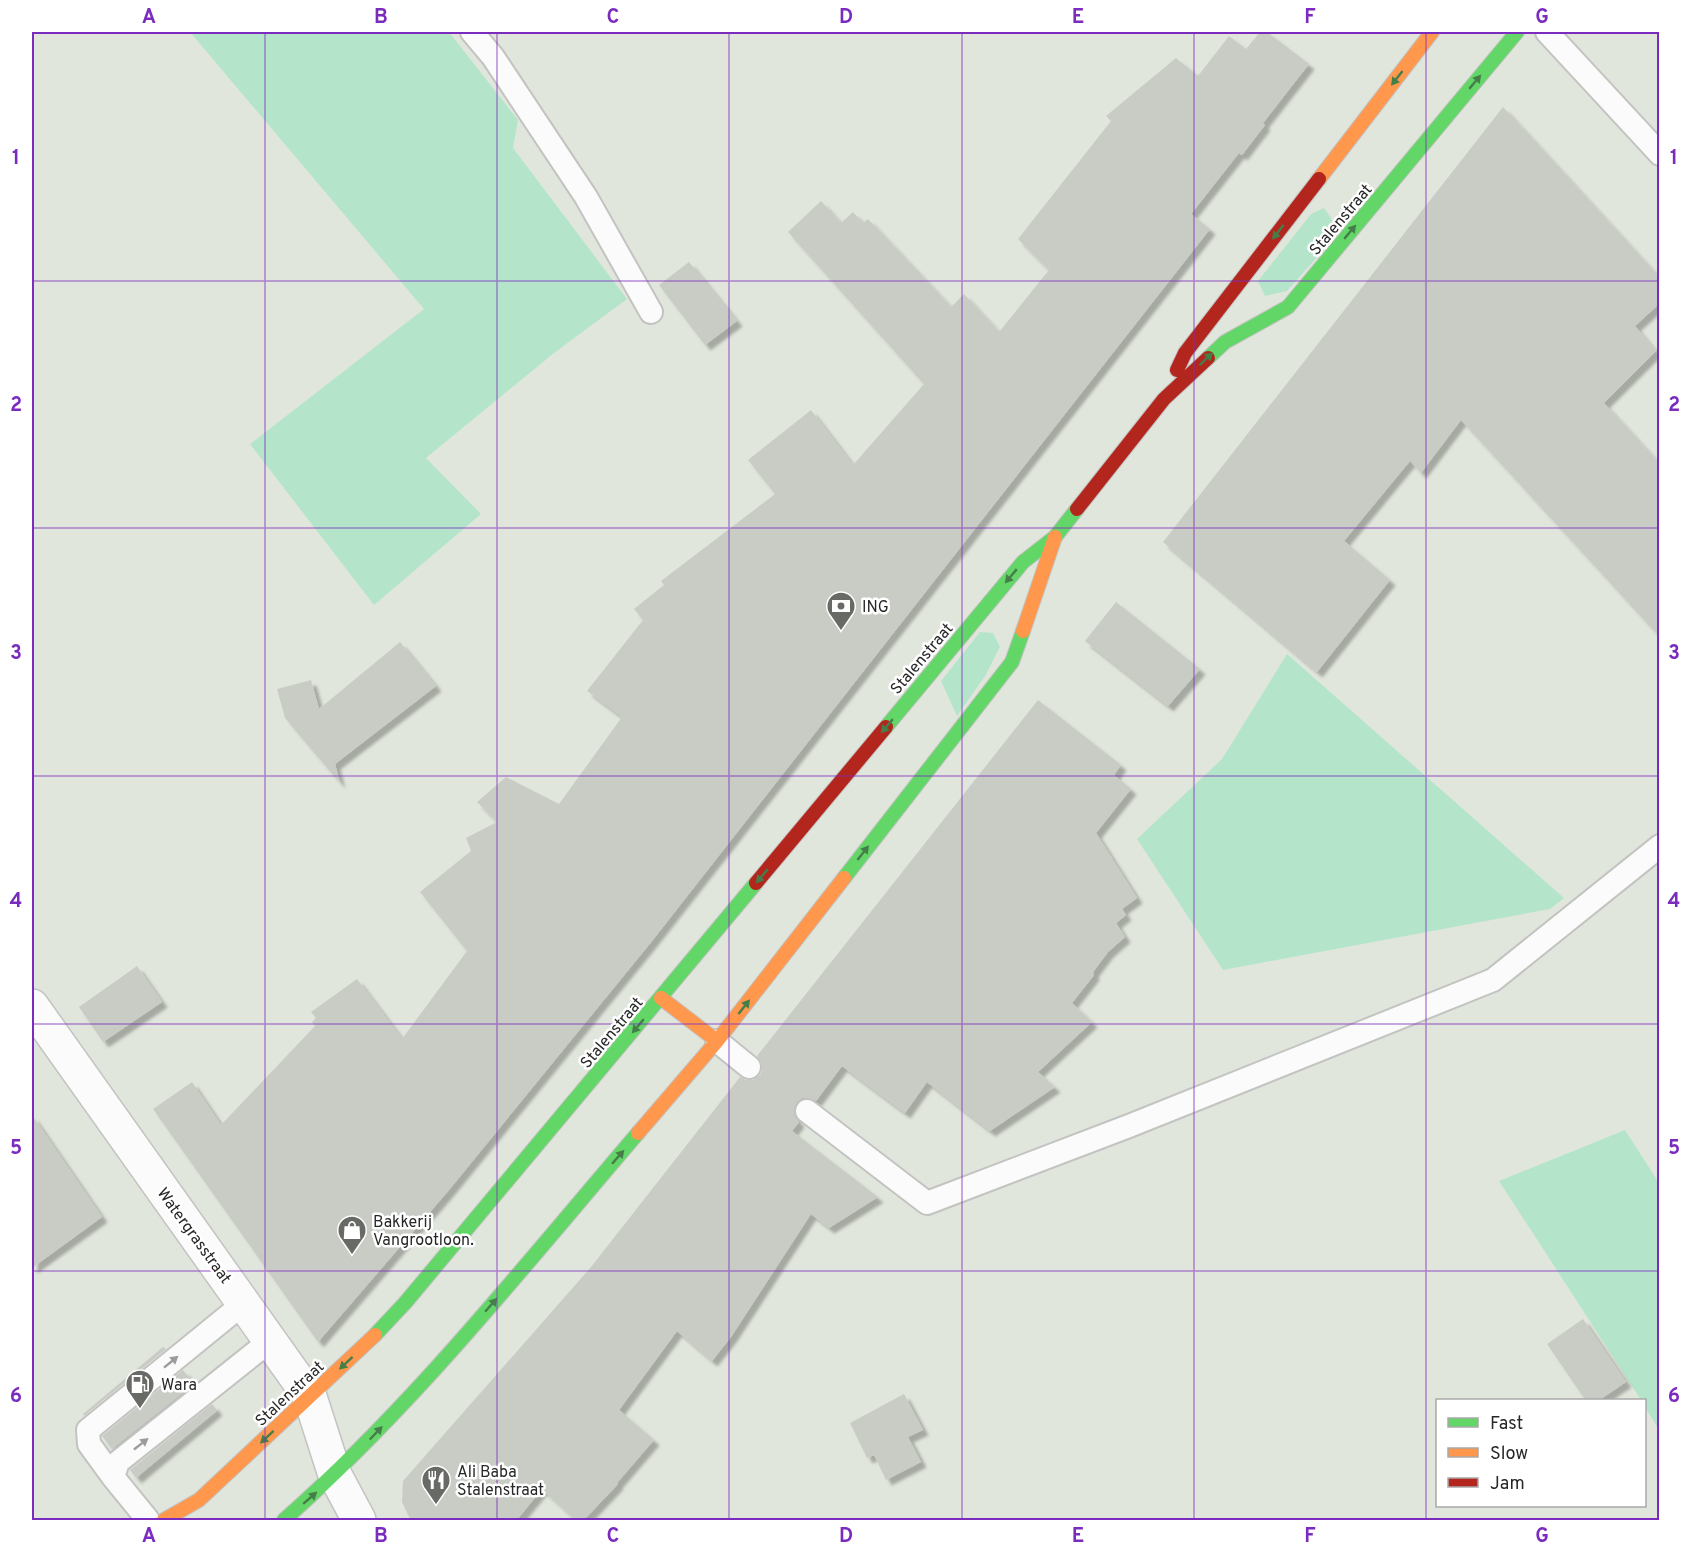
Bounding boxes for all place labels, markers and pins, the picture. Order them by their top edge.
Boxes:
bank icon: ING [825,590,857,632]
place label: ING [862,598,889,618]
place label: Bakkerij Vangrootloon. [373,1213,474,1251]
shop icon: Bakkerij Vangrootloon. [336,1214,368,1256]
fuel station icon: Wara [124,1368,156,1410]
place label: Wara [161,1376,197,1396]
place label: Ali Baba Stalenstraat [457,1463,544,1501]
restaurant icon: Ali Baba Stalenstraat [420,1464,452,1506]

